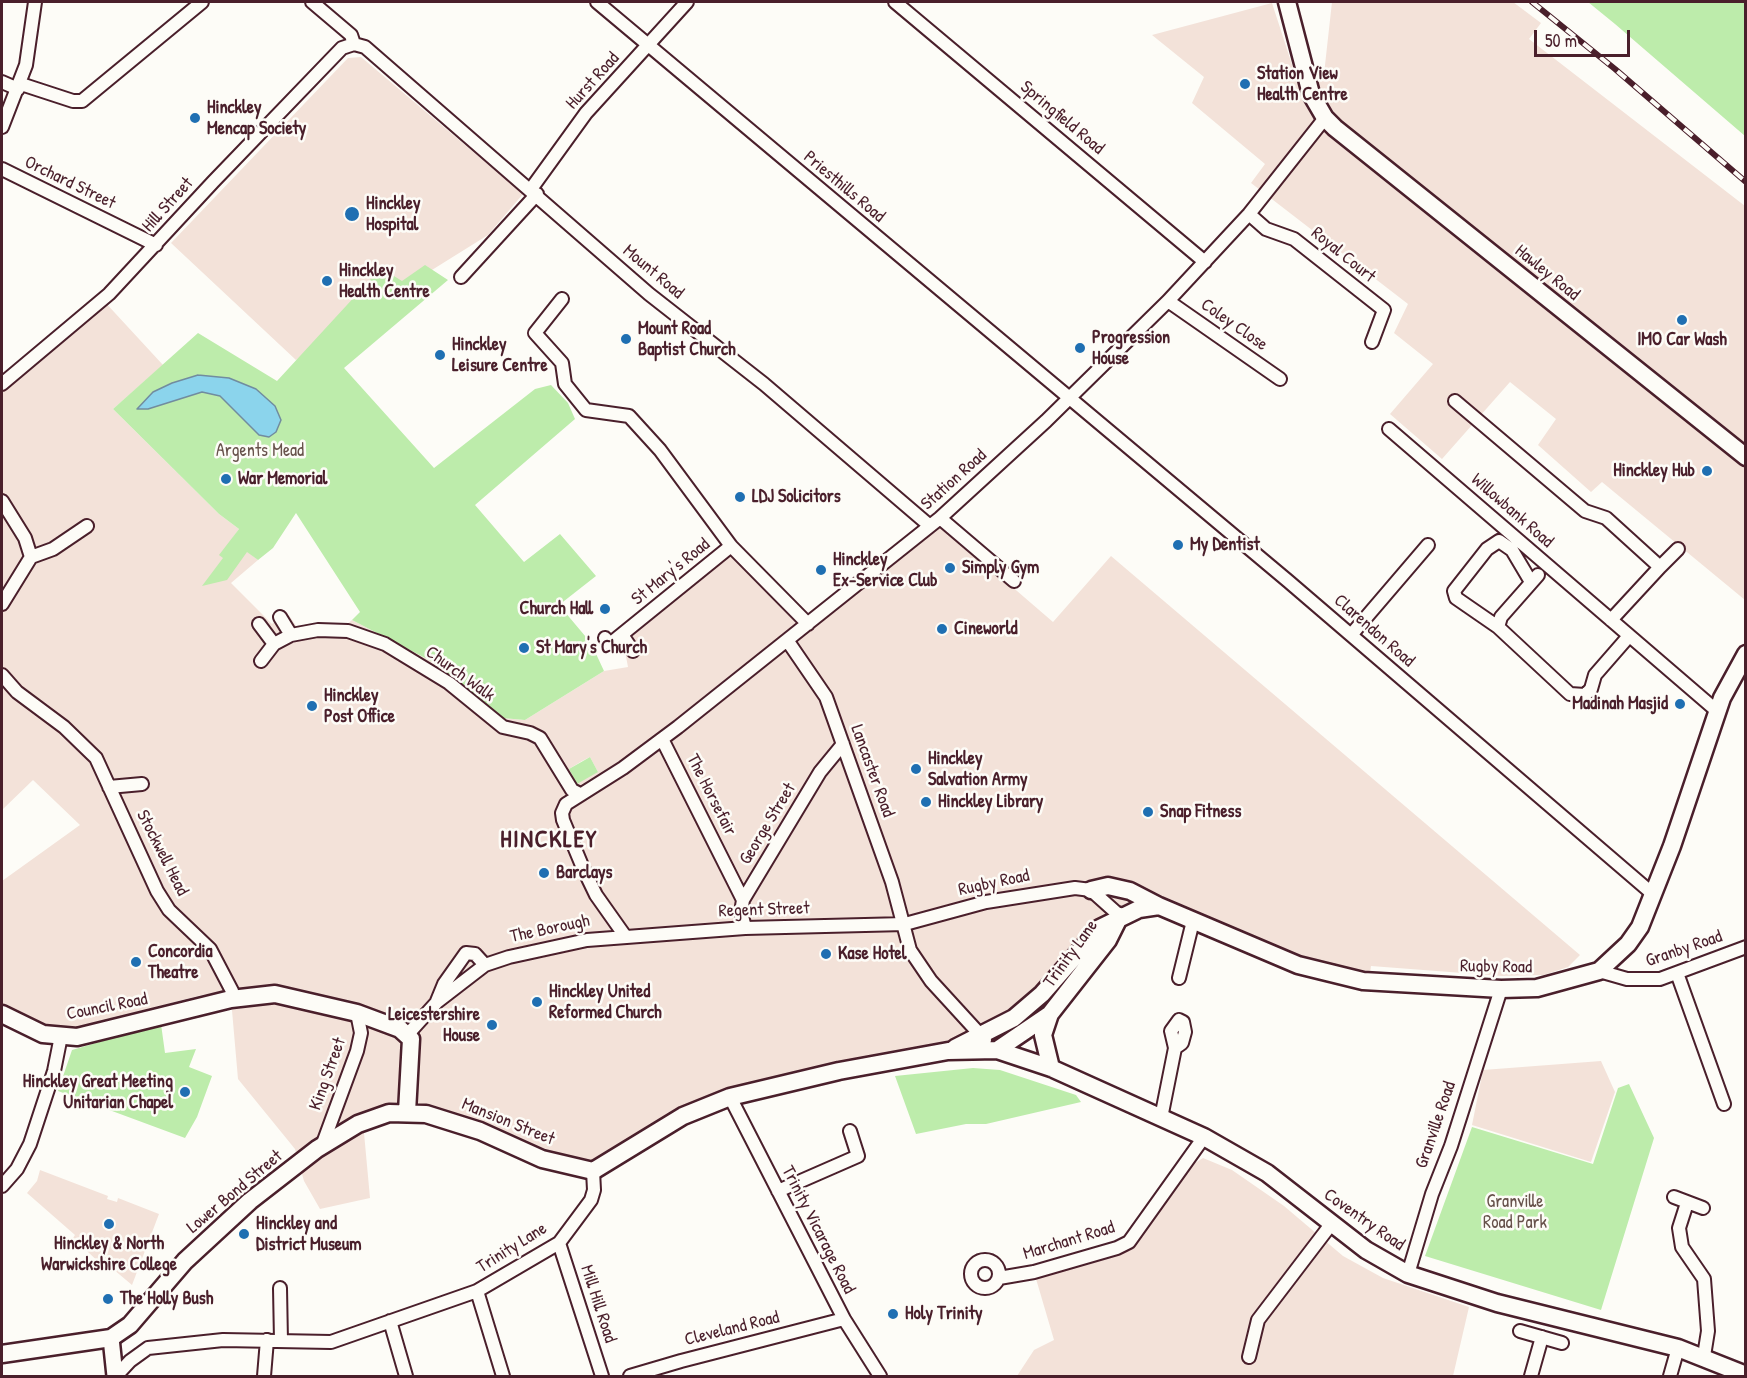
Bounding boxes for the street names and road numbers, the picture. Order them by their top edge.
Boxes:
street label: Hurst Road [562,48,624,114]
street label: Springfield Road [1016,77,1108,159]
street label: Priesthills Road [799,147,889,227]
street label: Orchard Street [21,152,119,214]
street label: Hill Street [138,173,198,237]
street label: Royal Court [1306,223,1380,287]
street label: Mount Road [618,240,688,304]
street label: Hawley Road [1510,240,1584,306]
street label: Coley Close [1196,294,1272,356]
street label: Station Road [917,445,991,515]
street label: Willowbank Road [1466,469,1558,553]
street label: St Mary's Road [628,534,714,610]
street label: Clarendon Road [1329,590,1419,672]
street label: Church Walk [421,642,499,706]
street label: Lancaster Road [845,722,899,820]
street label: The Horsefair [681,751,741,839]
street label: George Street [735,779,801,869]
street label: Stockwell Head [131,807,193,899]
street label: Rugby Road [957,865,1031,901]
street label: Regent Street [718,898,810,922]
street label: The Borough [508,910,592,948]
street label: Trinity Lane [1039,916,1103,992]
street label: Granby Road [1643,926,1725,972]
street label: Rugby Road [1460,956,1532,978]
street label: Council Road [65,989,149,1025]
street label: King Street [305,1035,351,1113]
street label: Granville Road [1411,1079,1461,1171]
street label: Mansion Street [458,1094,558,1150]
street label: Lower Bond Street [183,1146,287,1238]
street label: Trinity Vicarage Road [776,1163,860,1297]
street label: Coventry Road [1319,1184,1409,1256]
street label: Marchant Road [1021,1217,1117,1265]
street label: Trinity Lane [473,1218,551,1278]
street label: Mill Hill Road [575,1262,621,1346]
street label: Cleveland Road [682,1307,782,1351]

